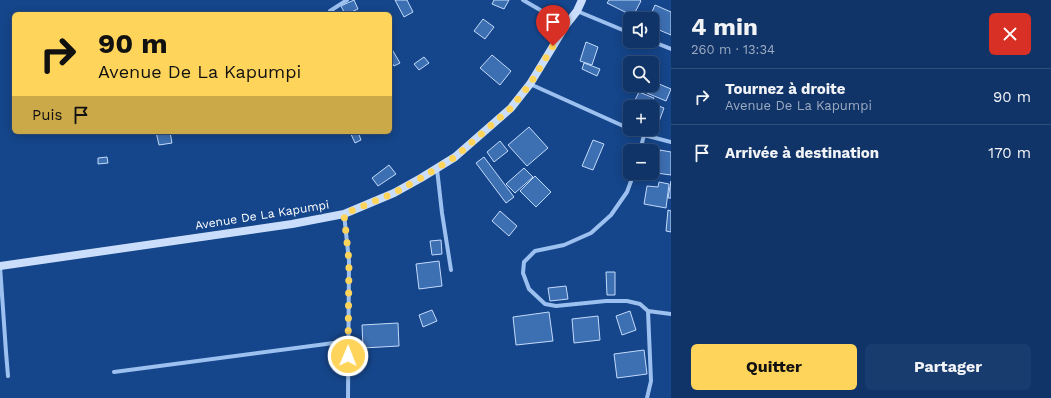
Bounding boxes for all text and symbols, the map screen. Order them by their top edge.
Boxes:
pin [536,5,570,46]
icon: arrive [542,11,564,33]
map controls [623,12,659,180]
button: sound [623,12,659,48]
text: 4 min [691,13,758,41]
button: close [989,13,1031,55]
text: 90 m [98,27,168,60]
icon: right [32,28,84,80]
text: 260 m · 13:34 [691,42,775,57]
button: search [623,56,659,92]
text: Avenue De La Kapumpi [98,61,301,82]
text: Tournez à droite [725,80,845,98]
icon: right [691,86,713,108]
text: 90 m [993,88,1031,106]
text: Avenue De La Kapumpi [725,98,872,113]
button: + [623,100,659,136]
icon: arrive [70,104,92,126]
text: Puis [32,106,62,124]
icon: arrive [691,142,713,164]
button: − [623,144,659,180]
text: Arrivée à destination [725,144,879,162]
text: 170 m [988,144,1031,162]
street label: Avenue De La Kapumpi [194,197,330,233]
position arrow [327,335,369,377]
button: Quitter [691,344,857,390]
button: Partager [865,344,1031,390]

